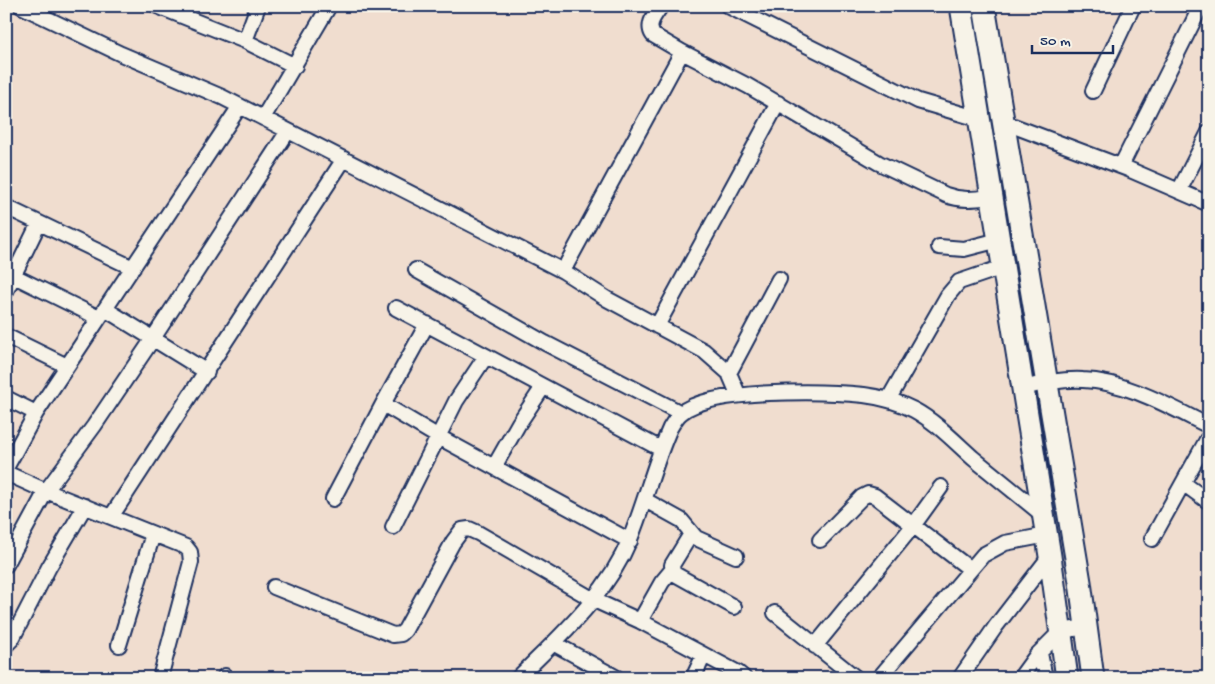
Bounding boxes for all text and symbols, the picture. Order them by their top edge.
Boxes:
scale bar [1032,22,1114,54]
text: 50 m [1040,33,1071,51]

